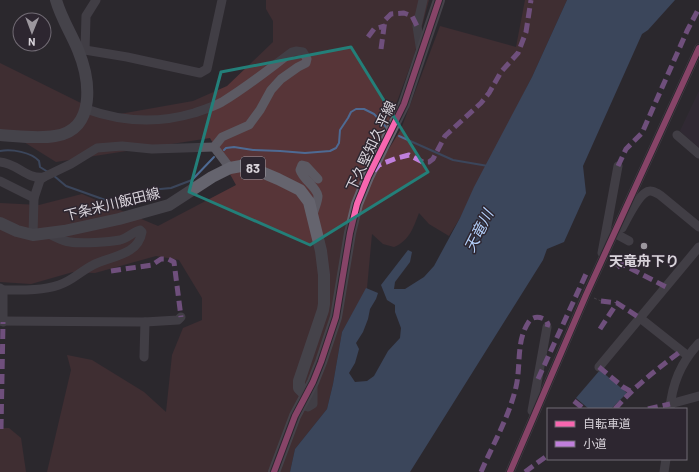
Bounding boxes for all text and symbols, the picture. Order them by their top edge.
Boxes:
north arrow [12,12,52,52]
text: N [28,36,36,49]
street label: 下久堅知久平線 [342,98,399,194]
road number: 83 [241,157,265,179]
street label: 下条米川飯田線 [62,183,161,224]
water label: 天竜川 [460,205,497,255]
marker: 天竜舟下り [639,241,649,251]
place label: 天竜舟下り [609,252,679,269]
legend [547,408,687,460]
text: 自転車道 [583,416,631,430]
text: 小道 [583,436,607,450]

